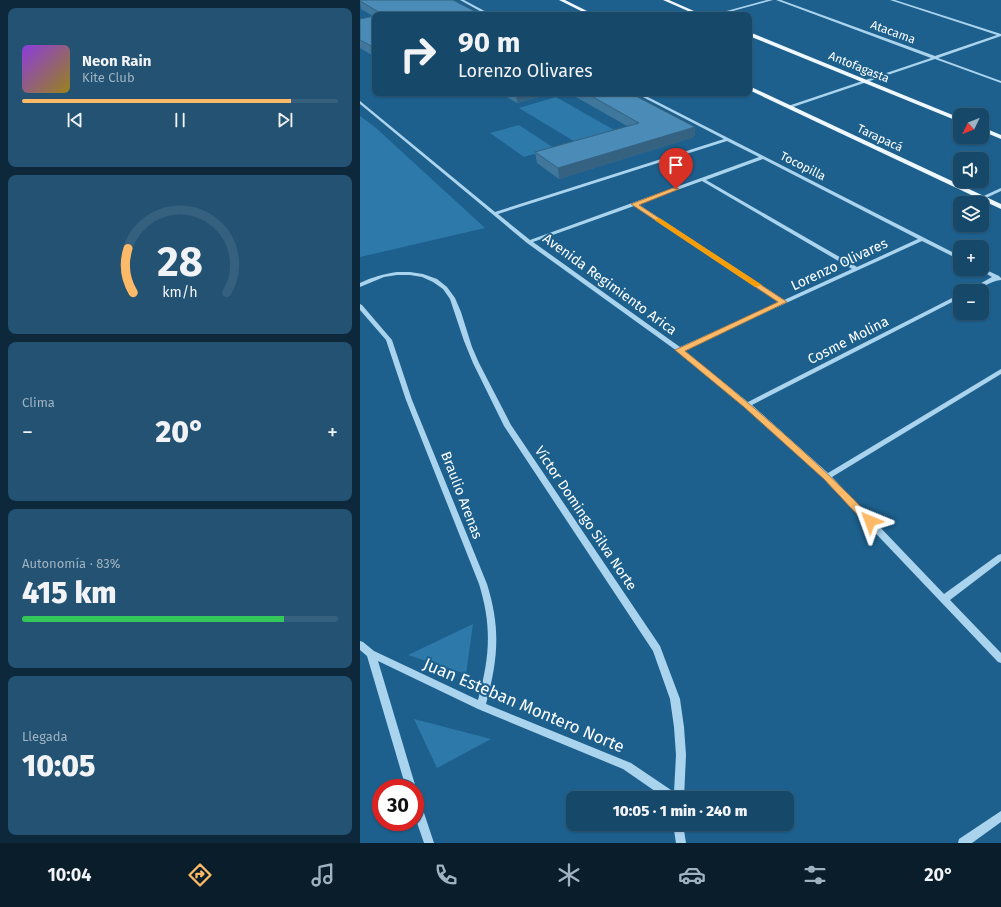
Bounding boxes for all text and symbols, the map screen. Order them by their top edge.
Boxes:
street label: Atacama [869,17,917,47]
text: 90 m [458,26,520,59]
icon: right [392,28,444,80]
street label: Antofagasta [827,49,891,85]
text: Neon Rain [82,52,151,70]
text: Lorenzo Olivares [458,60,593,82]
text: Kite Club [82,70,135,85]
north arrow [953,108,989,144]
map controls [953,108,989,320]
icon: previous [64,109,86,131]
icon: pause [169,109,191,131]
icon: next [274,109,296,131]
street label: Tarapacá [855,121,905,155]
pin [659,148,693,189]
street label: Tocopilla [778,149,828,183]
button: sound [953,152,989,188]
icon: arrive [665,154,687,176]
button: layers [953,196,989,232]
street label: Avenida Regimiento Arica [539,230,680,339]
street label: Lorenzo Olivares [788,234,891,294]
text: 28 [157,236,203,286]
button: + [953,240,989,276]
text: km/h [162,283,198,300]
button: − [953,284,989,320]
street label: Cosme Molina [805,313,892,368]
text: Clima [22,395,55,410]
text: 20° [155,414,205,450]
text: − [22,419,33,446]
text: + [327,419,338,446]
street label: Víctor Domingo Silva Norte [531,443,640,594]
street label: Braulio Arenas [437,449,486,542]
position arrow [849,500,891,542]
text: Autonomía · 83% [22,556,121,571]
text: 415 km [22,575,117,611]
street label: Juan Esteban Montero Norte [420,653,628,757]
text: Llegada [22,729,68,744]
text: 10:05 [22,748,95,784]
speed limit sign: 30 [372,779,424,831]
text: 10:05 · 1 min · 240 m [613,802,747,820]
icon: directions [186,861,214,889]
icon: music [309,861,337,889]
icon: phone [432,861,460,889]
icon: climate [555,861,583,889]
icon: car [678,861,706,889]
icon: filters [801,861,829,889]
text: 10:04 [47,864,91,886]
text: 20° [924,864,954,886]

